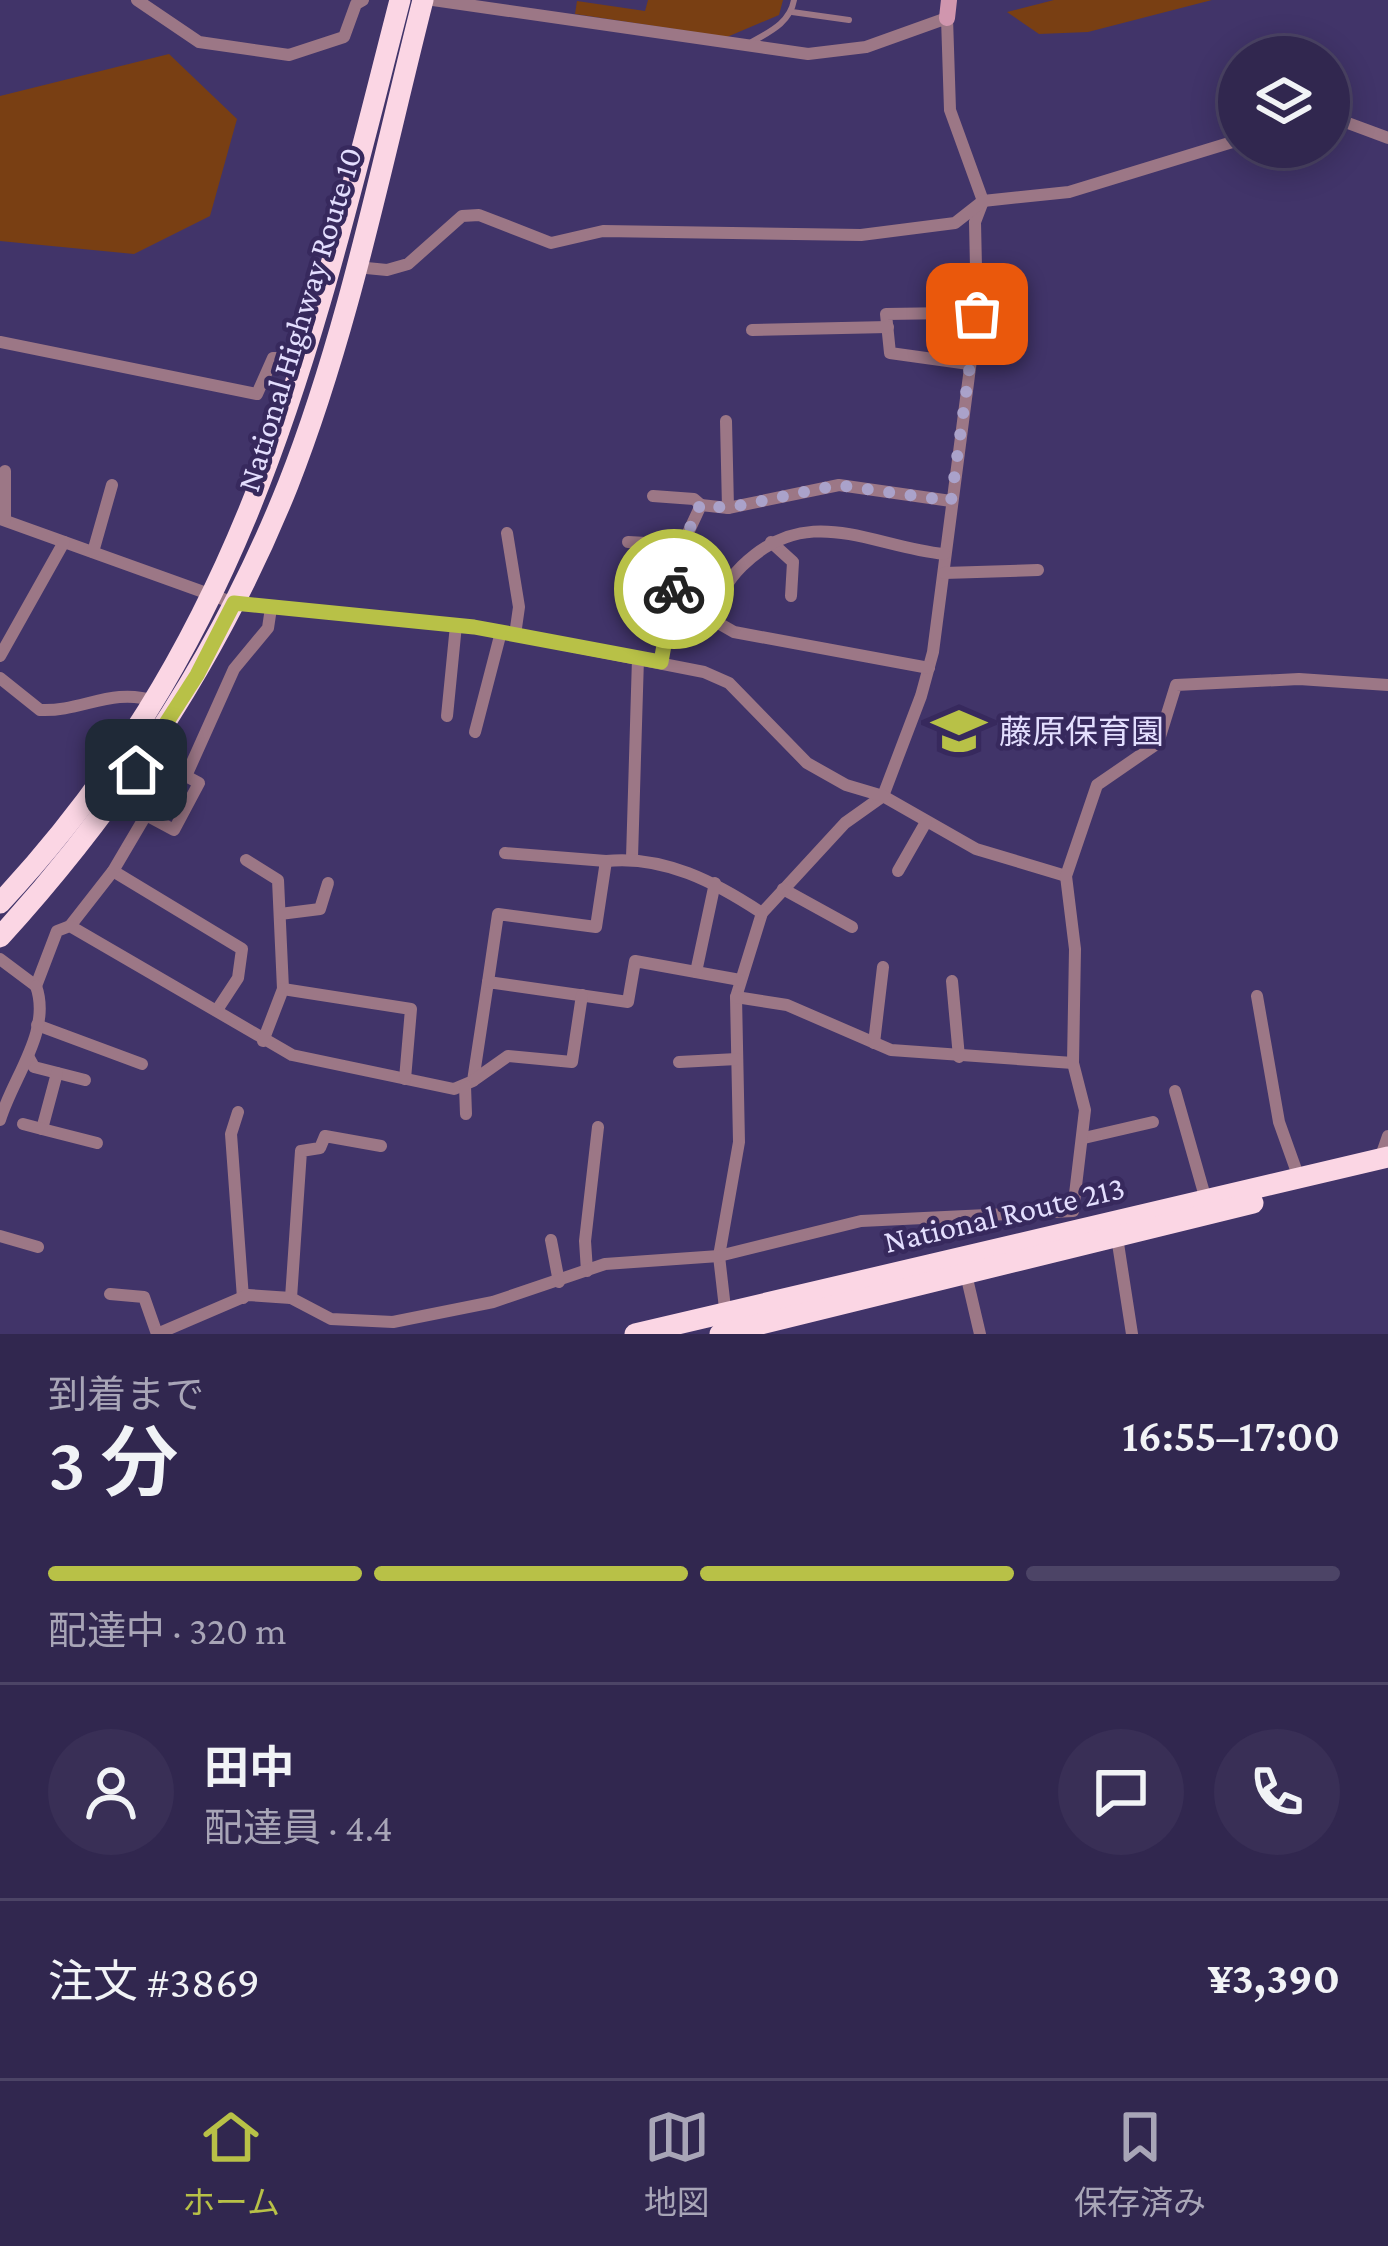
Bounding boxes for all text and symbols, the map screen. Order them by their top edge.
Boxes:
map controls [1218,36,1350,168]
button: layers [1218,36,1350,168]
street label: National Highway Route 10 [229,143,369,495]
pin [926,263,1028,365]
icon: bag [944,281,1010,347]
courier [614,529,734,649]
icon: bike [641,556,707,622]
school or university icon: 藤原保育園 [930,702,988,760]
place label: 藤原保育園 [999,713,1164,750]
pin [85,719,187,821]
icon: home [103,737,169,803]
street label: National Route 213 [880,1168,1128,1260]
text: 到着まで [48,1373,204,1416]
text: 16:55–17:00 [1122,1411,1340,1461]
text: 3 分 [48,1420,178,1507]
text: 配達中 · 320 m [48,1609,287,1652]
button: person [48,1729,174,1855]
button: chat [1058,1729,1184,1855]
button: phone [1214,1729,1340,1855]
text: 田中 [204,1743,294,1793]
text: 配達員 · 4.4 [204,1806,393,1849]
text: ¥3,390 [1207,1953,1340,2003]
text: 注文 #3869 [48,1957,260,2007]
tab: ホーム [182,2104,280,2224]
tab: 地図 [644,2104,710,2224]
tab: 保存済み [1074,2104,1206,2224]

